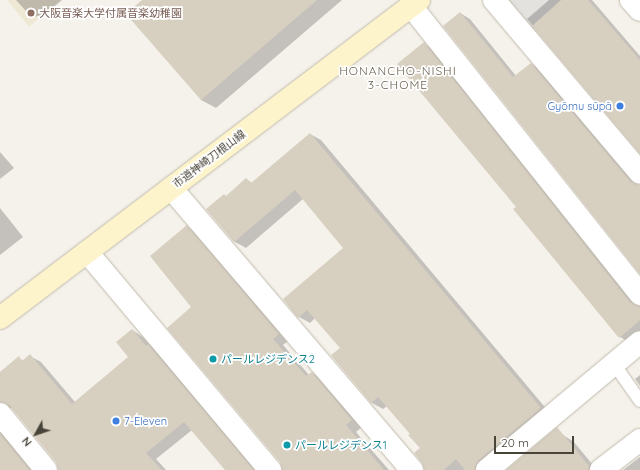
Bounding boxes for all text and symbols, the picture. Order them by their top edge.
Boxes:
place label: 大阪音楽大学付属音楽幼稚園 [39,6,182,20]
marker: 大阪音楽大学付属音楽幼稚園 [26,8,36,18]
district label: HONANCHO-NISHI 3-CHOME [339,64,457,92]
place label: Gyōmu sūpā [547,99,612,113]
marker: Gyōmu sūpā [615,101,625,111]
street label: 市道神崎刀根山線 [170,127,248,191]
place label: パールレジデンス2 [221,352,315,366]
marker: パールレジデンス2 [208,354,218,364]
north arrow [16,414,56,454]
place label: 7-Eleven [124,414,167,428]
marker: 7-Eleven [111,416,121,426]
scale bar [496,428,576,454]
text: N [19,434,35,449]
text: 20 m [501,435,529,450]
place label: パールレジデンス1 [295,438,387,452]
marker: パールレジデンス1 [282,440,292,450]

